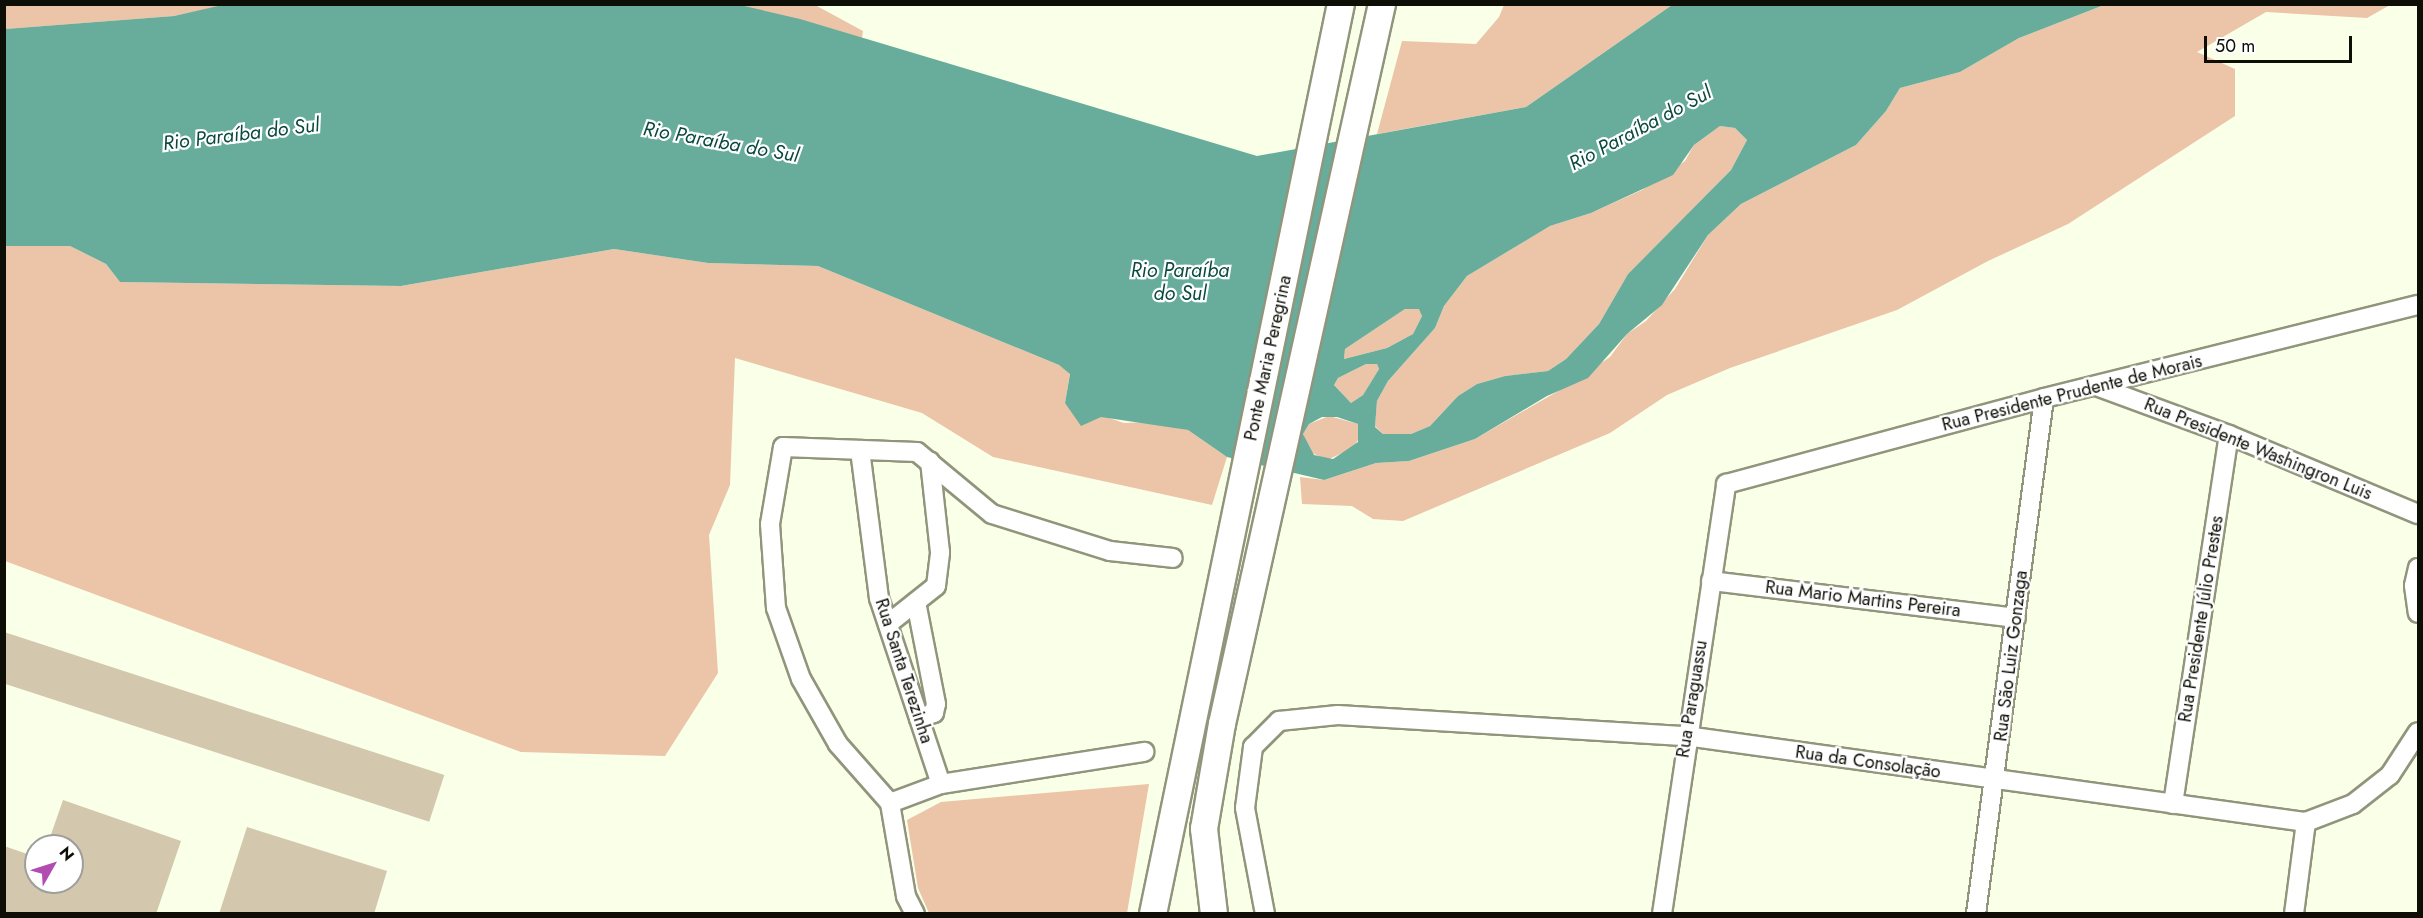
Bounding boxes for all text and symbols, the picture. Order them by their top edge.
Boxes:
scale bar [2207,24,2356,62]
text: 50 m [2215,33,2255,59]
water label: Rio Paraíba do Sul [1565,80,1715,176]
water label: Rio Paraíba do Sul [161,112,321,156]
water label: Rio Paraíba do Sul [641,117,801,167]
water label: Rio Paraíba do Sul [1131,259,1229,306]
street label: Ponte Maria Peregrina [1240,273,1296,443]
street label: Rua Presidente Prudente de Morais [1940,350,2204,436]
street label: Rua Presidente Washingron Luis [2141,393,2375,505]
street label: Rua Presidente Júlio Prestes [2174,514,2228,724]
street label: Rua São Luiz Gonzaga [1990,569,2032,743]
street label: Rua Mario Martins Pereira [1764,576,1962,622]
street label: Rua Santa Terezinha [870,596,938,746]
street label: Rua Paraguassu [1672,639,1712,759]
street label: Rua da Consolação [1794,741,1942,783]
north arrow [24,834,84,894]
text: N [54,841,80,866]

